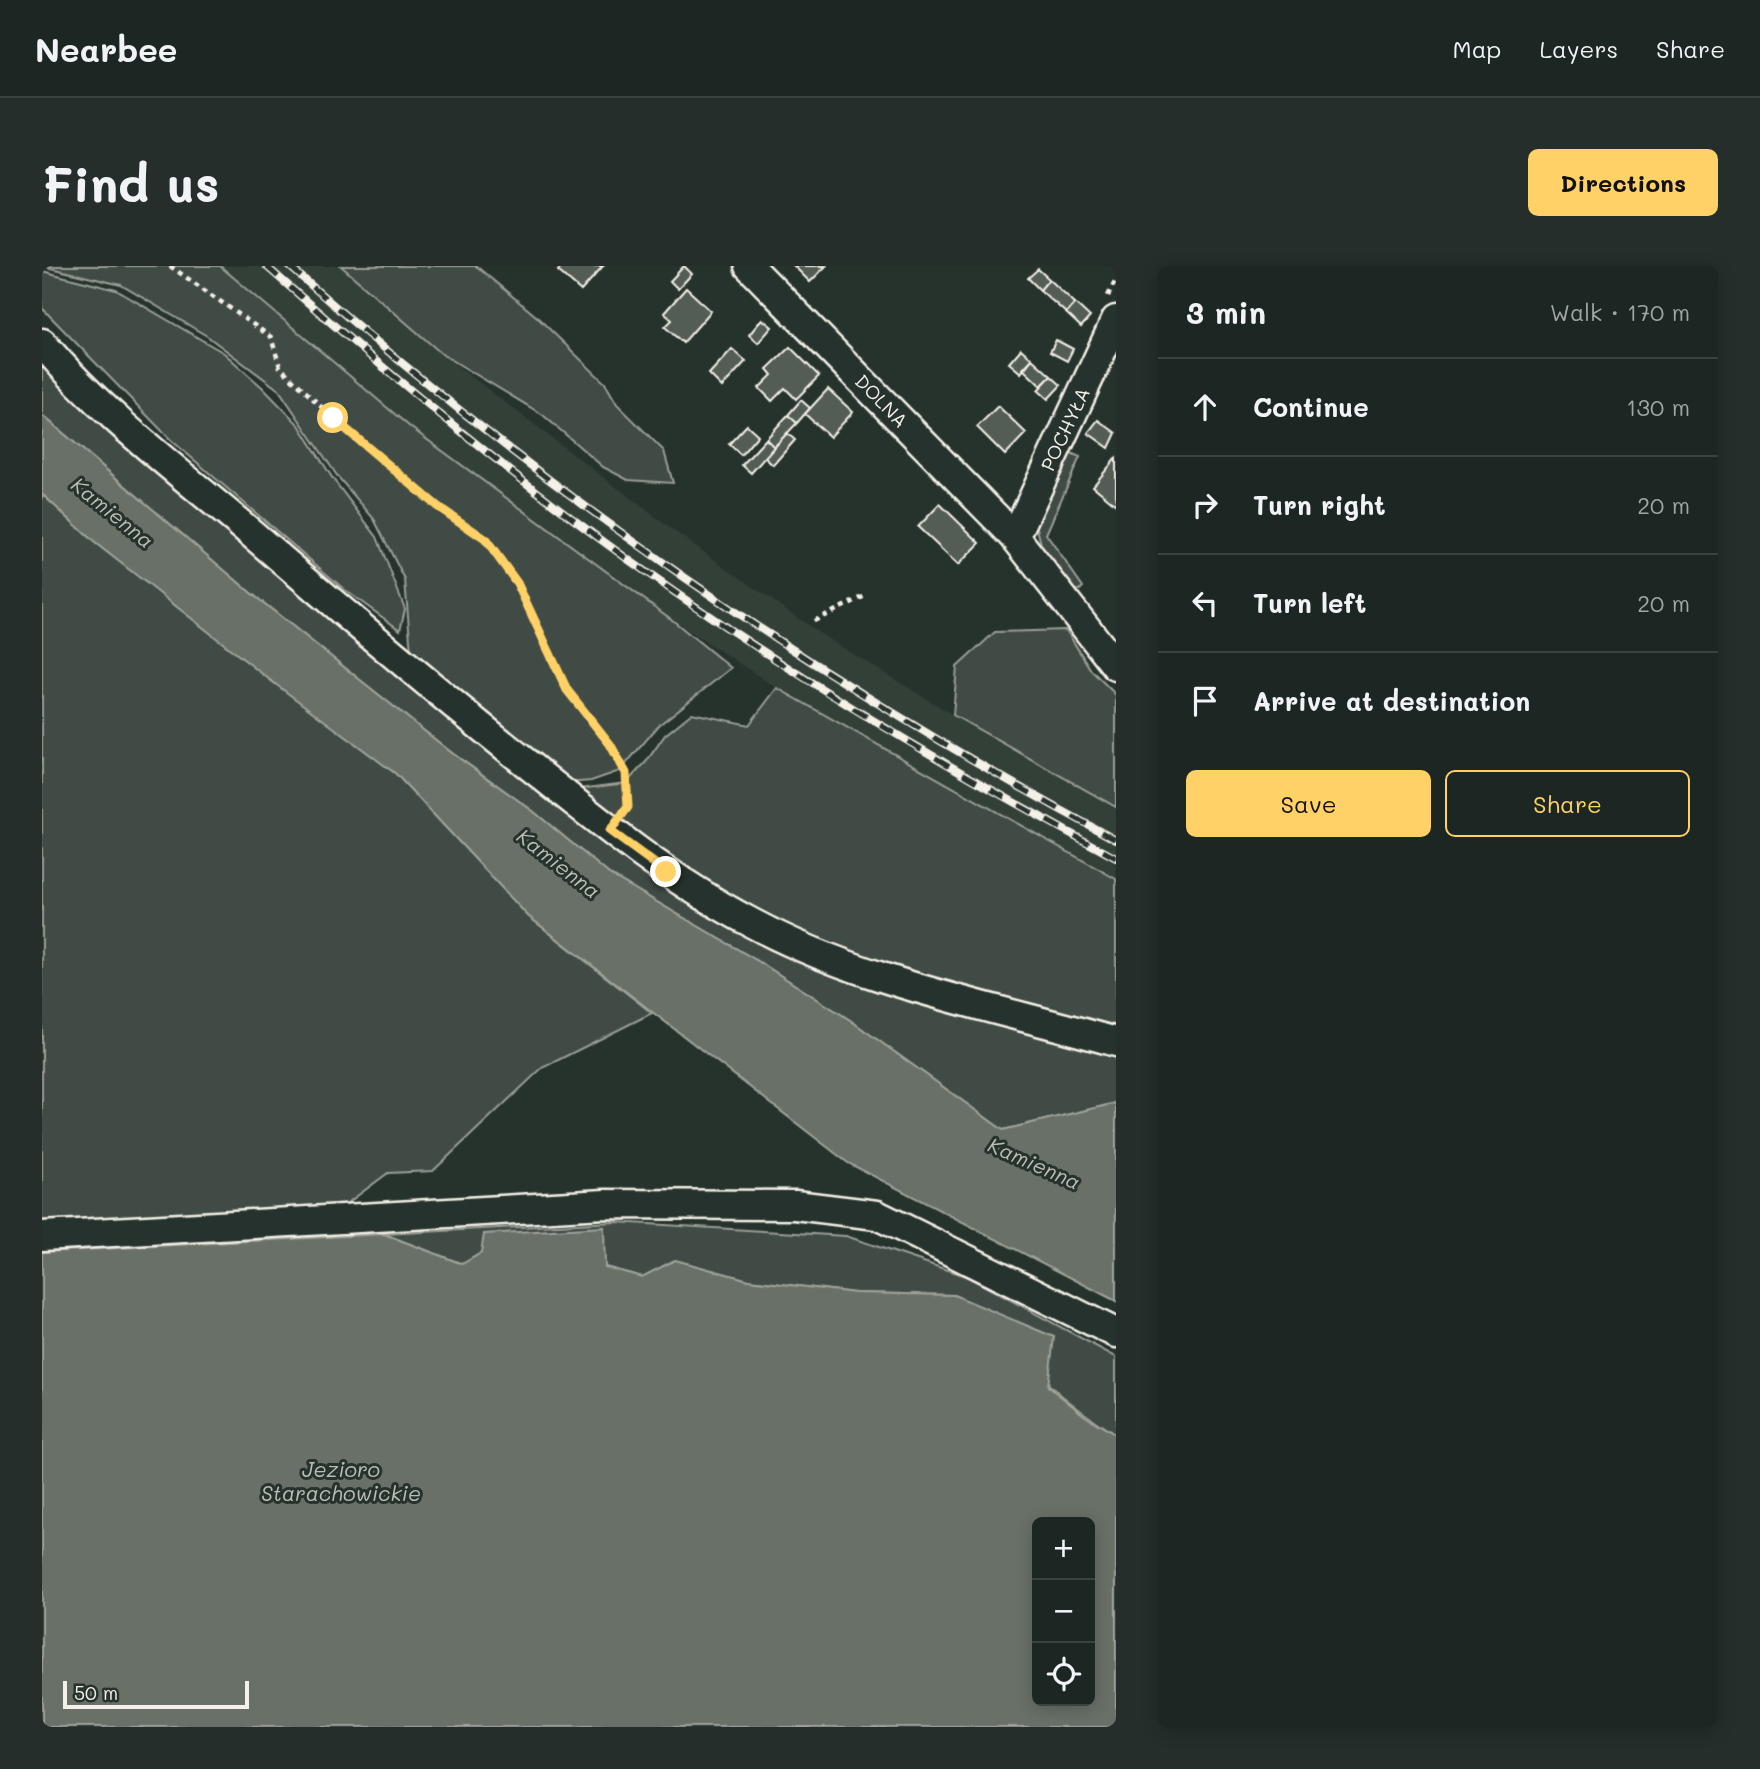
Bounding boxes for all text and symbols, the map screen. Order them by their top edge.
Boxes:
text: Nearbee [35,27,178,70]
text: Map [1453,33,1501,64]
text: Layers [1539,33,1618,64]
text: Share [1656,33,1725,64]
button: Directions [1528,149,1718,216]
text: Find us [42,151,220,214]
text: 3 min [1186,292,1266,332]
text: Walk · 170 m [1550,297,1690,327]
street label: DOLNA [850,368,914,433]
street label: POCHYŁA [1035,383,1095,475]
icon: ahead [1186,388,1224,426]
text: Continue [1253,390,1369,424]
text: 130 m [1626,392,1690,422]
route start [317,402,348,433]
water label: Kamienna [66,470,160,553]
icon: right [1186,486,1224,524]
text: Turn right [1253,488,1386,522]
text: 20 m [1637,490,1690,520]
icon: left [1186,584,1224,622]
text: Turn left [1253,586,1366,620]
text: 20 m [1637,588,1690,618]
icon: arrive [1186,682,1224,720]
text: Arrive at destination [1253,684,1530,718]
button: Save [1186,770,1431,837]
button: Share [1445,770,1690,837]
water label: Kamienna [512,822,606,904]
route end [650,856,681,887]
water label: Kamienna [984,1130,1085,1195]
water label: Jezioro Starachowickie [261,1455,421,1506]
map controls [1032,1517,1095,1706]
button: + [1032,1517,1095,1580]
button: − [1032,1580,1095,1643]
button: locate [1032,1643,1095,1706]
scale bar [63,1678,248,1710]
text: 50 m [74,1680,118,1705]

